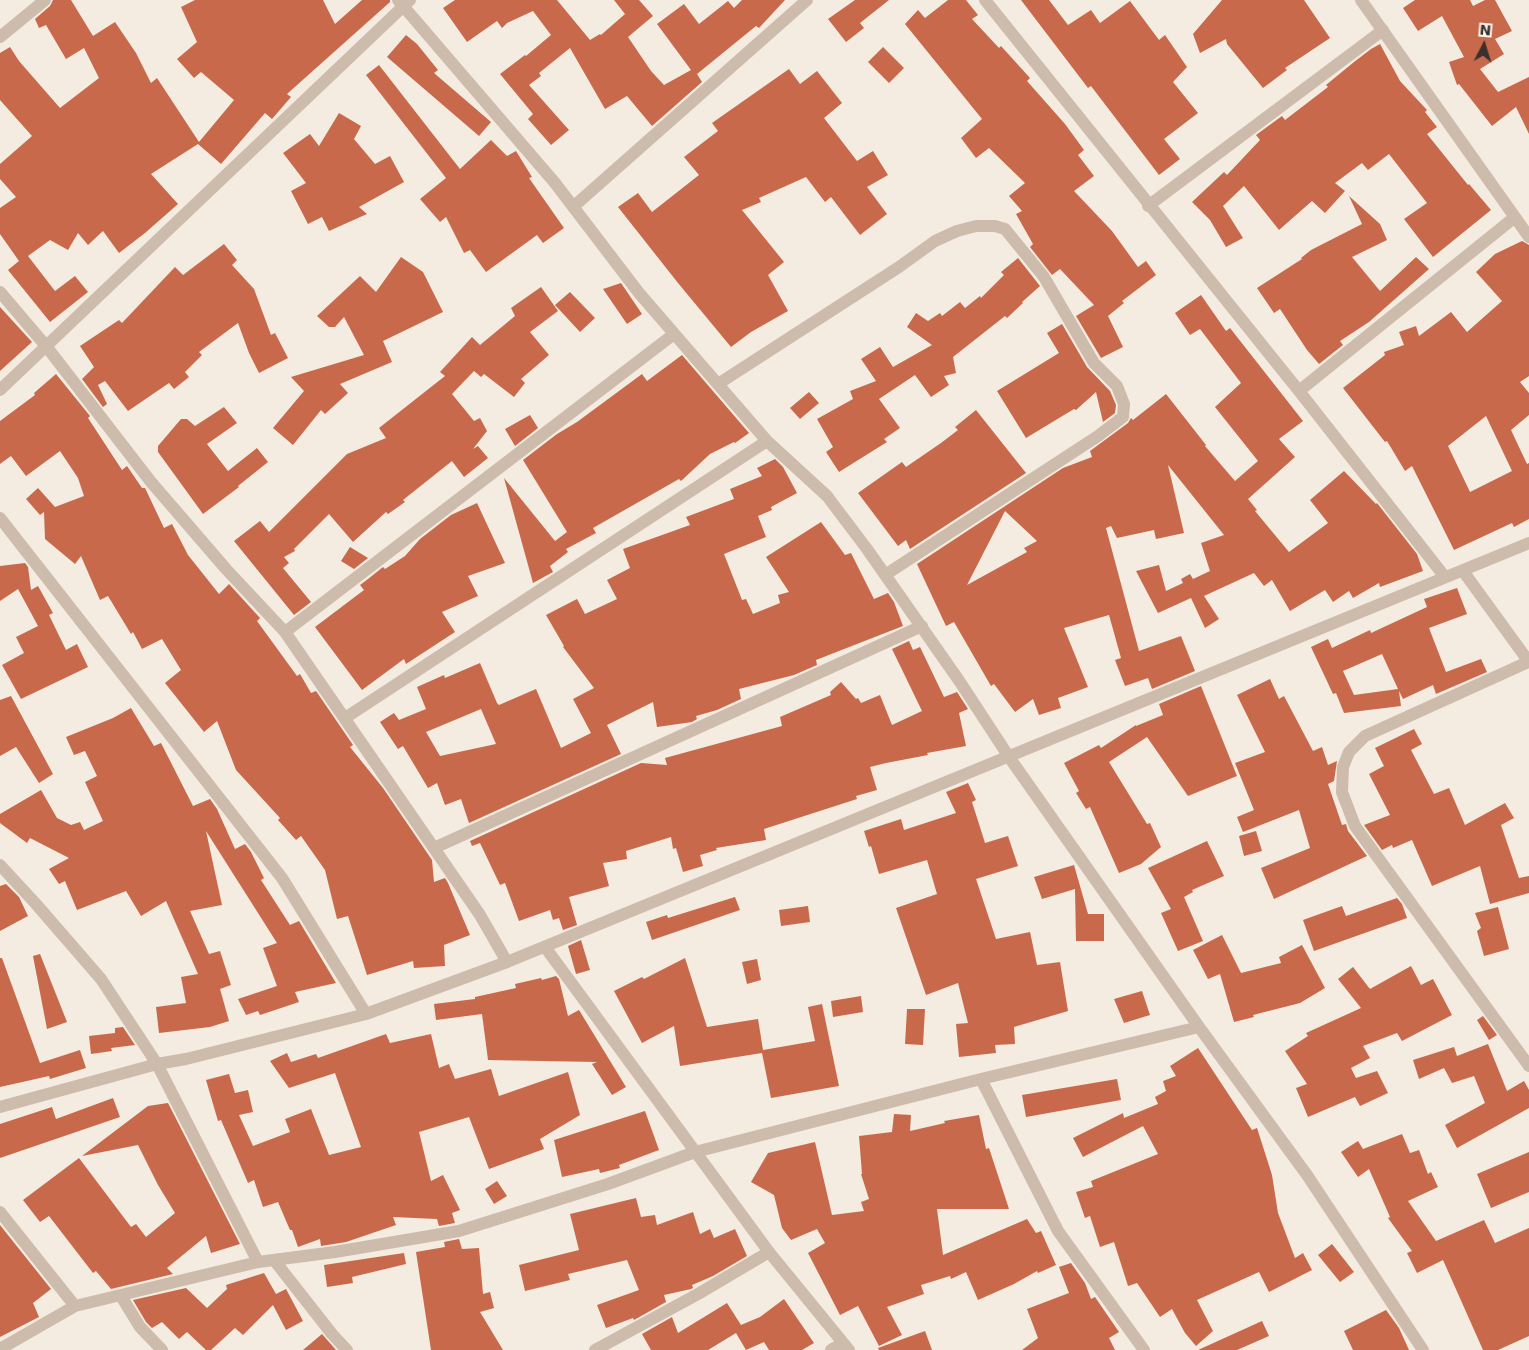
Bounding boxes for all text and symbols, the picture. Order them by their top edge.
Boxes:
north arrow [1459,20,1509,70]
text: N [1479,22,1492,39]

